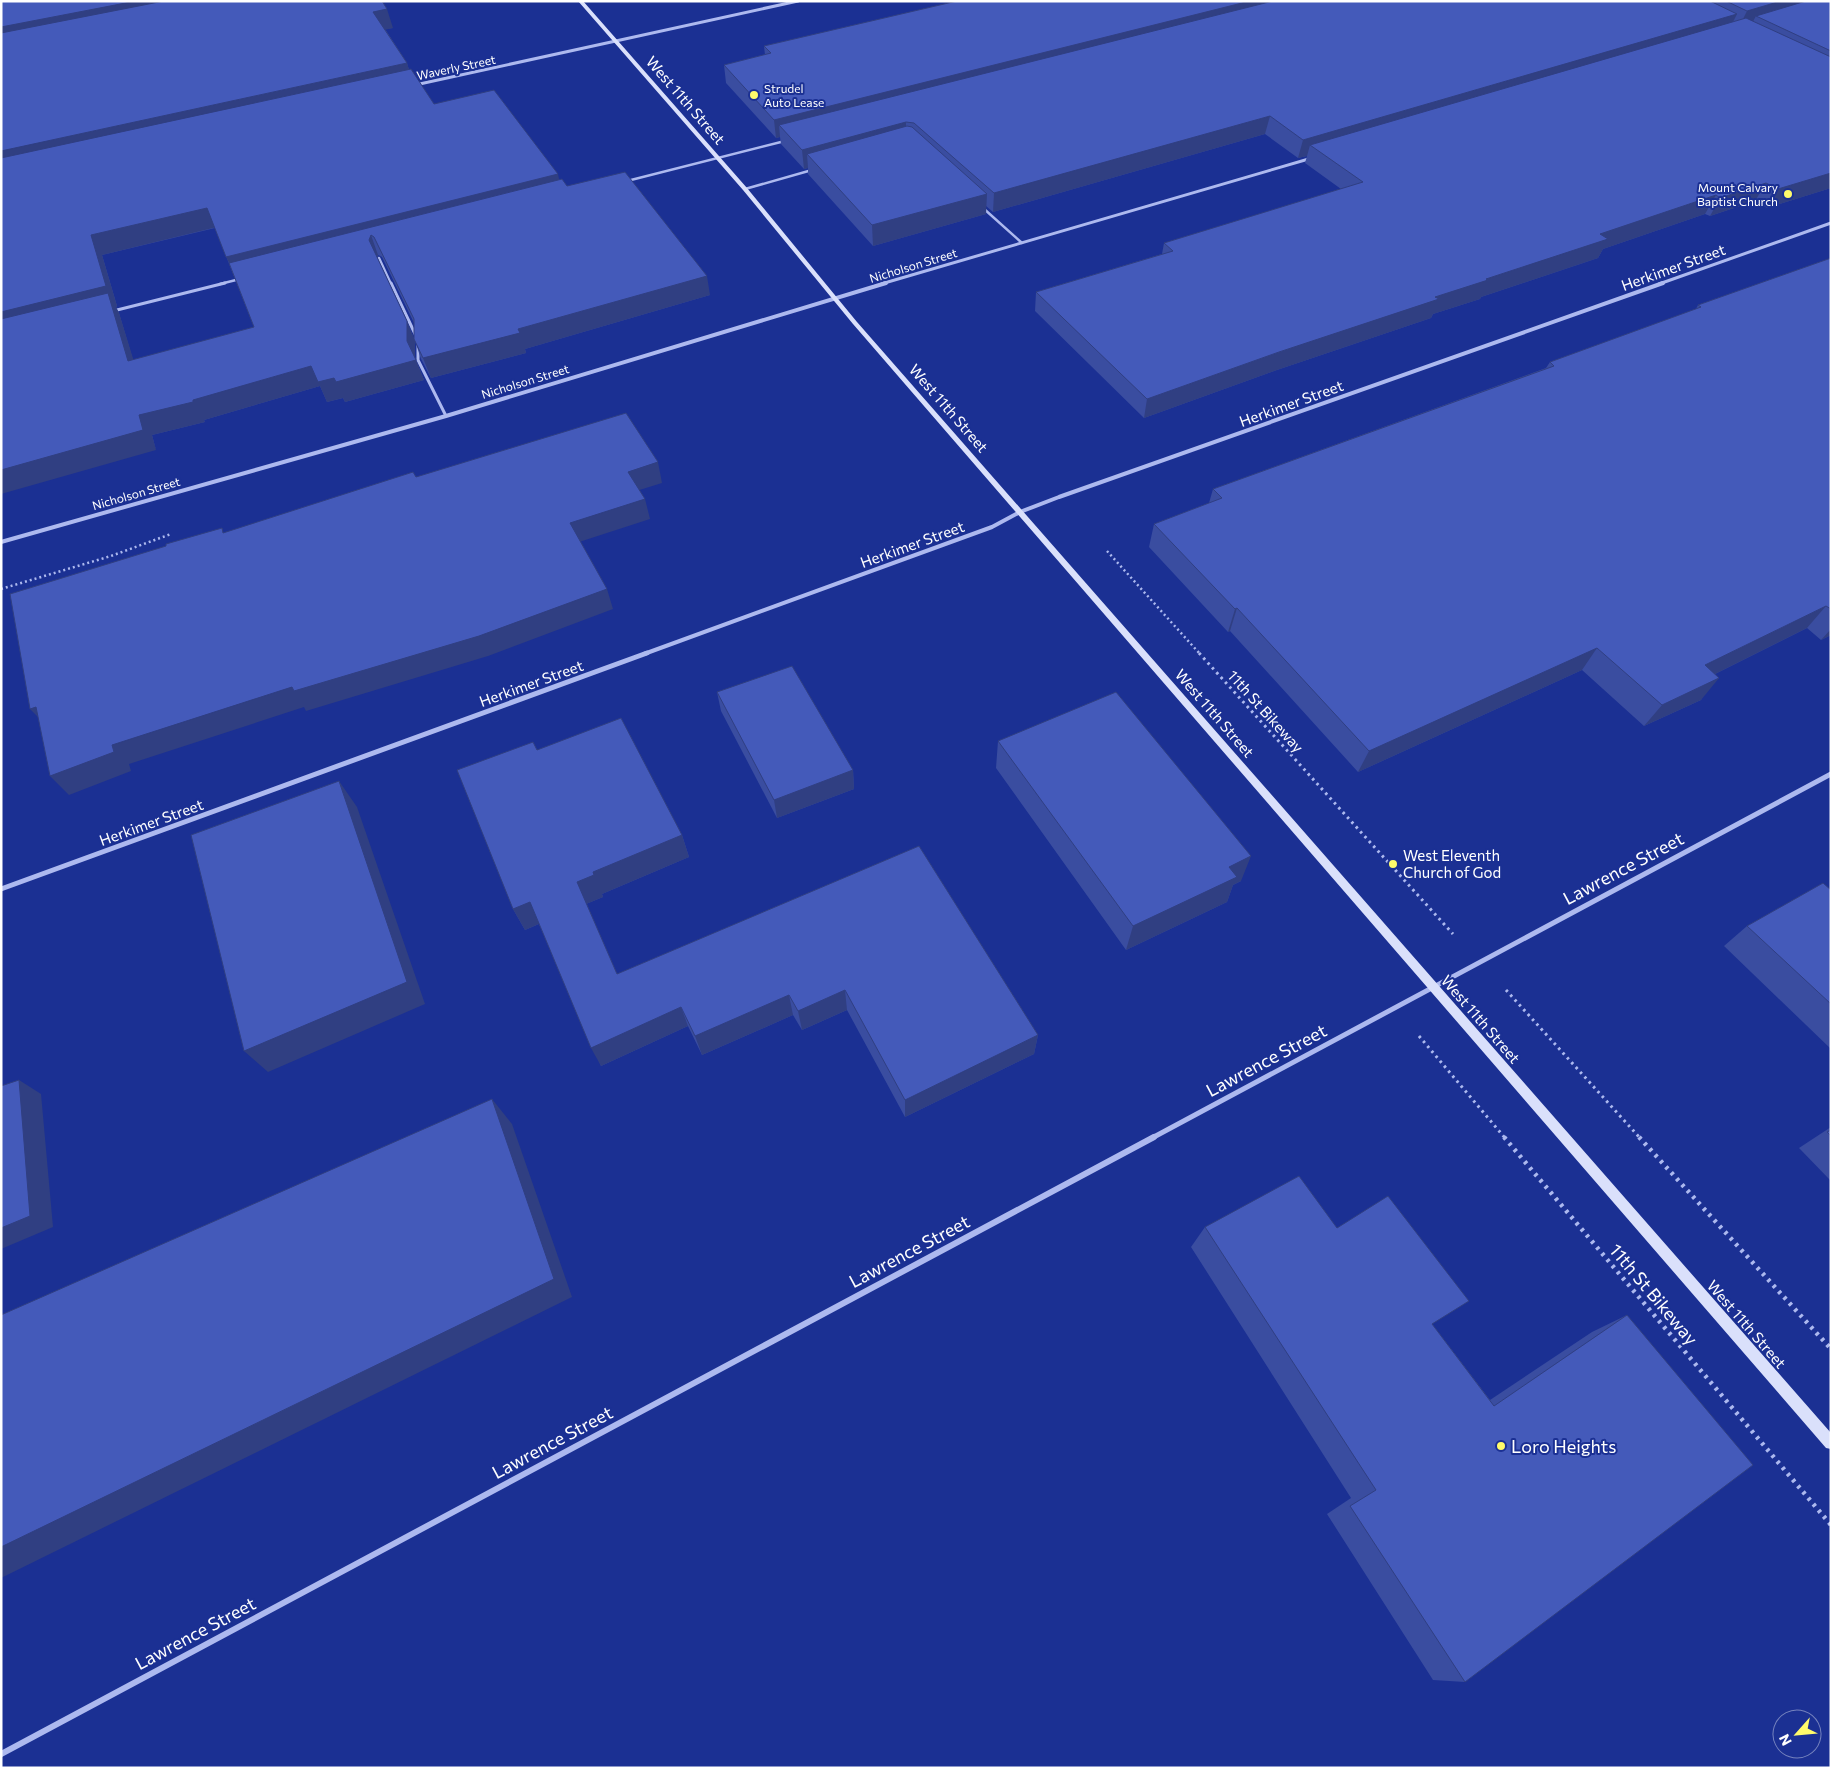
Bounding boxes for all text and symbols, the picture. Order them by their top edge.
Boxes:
street label: Waverly Street [415,52,497,82]
street label: West 11th Street [643,52,729,148]
place label: Strudel Auto Lease [764,81,824,109]
marker: Strudel Auto Lease [748,89,760,101]
place label: Mount Calvary Baptist Church [1697,180,1778,208]
marker: Mount Calvary Baptist Church [1782,188,1794,200]
street label: Herkimer Street [1619,240,1727,294]
street label: Nicholson Street [867,245,959,285]
street label: West 11th Street [906,360,992,456]
street label: Nicholson Street [479,361,571,401]
street label: Herkimer Street [1237,376,1345,430]
street label: Nicholson Street [90,474,182,512]
street label: Herkimer Street [858,517,966,571]
street label: Herkimer Street [477,656,585,710]
street label: West 11th Street [1172,665,1258,761]
street label: 11th St Bikeway [1224,666,1308,756]
street label: Herkimer Street [97,795,205,849]
street label: Lawrence Street [1559,827,1687,909]
place label: West Eleventh Church of God [1403,846,1501,881]
marker: West Eleventh Church of God [1387,858,1399,870]
street label: West 11th Street [1438,971,1524,1067]
street label: Lawrence Street [1202,1019,1330,1101]
street label: Lawrence Street [845,1210,973,1292]
street label: 11th St Bikeway [1605,1239,1703,1349]
street label: West 11th Street [1704,1276,1790,1372]
street label: Lawrence Street [488,1401,616,1483]
place label: Loro Heights [1511,1435,1616,1457]
marker: Loro Heights [1495,1440,1507,1452]
street label: Lawrence Street [131,1592,259,1674]
north arrow [1772,1709,1822,1759]
text: N [1775,1732,1795,1749]

